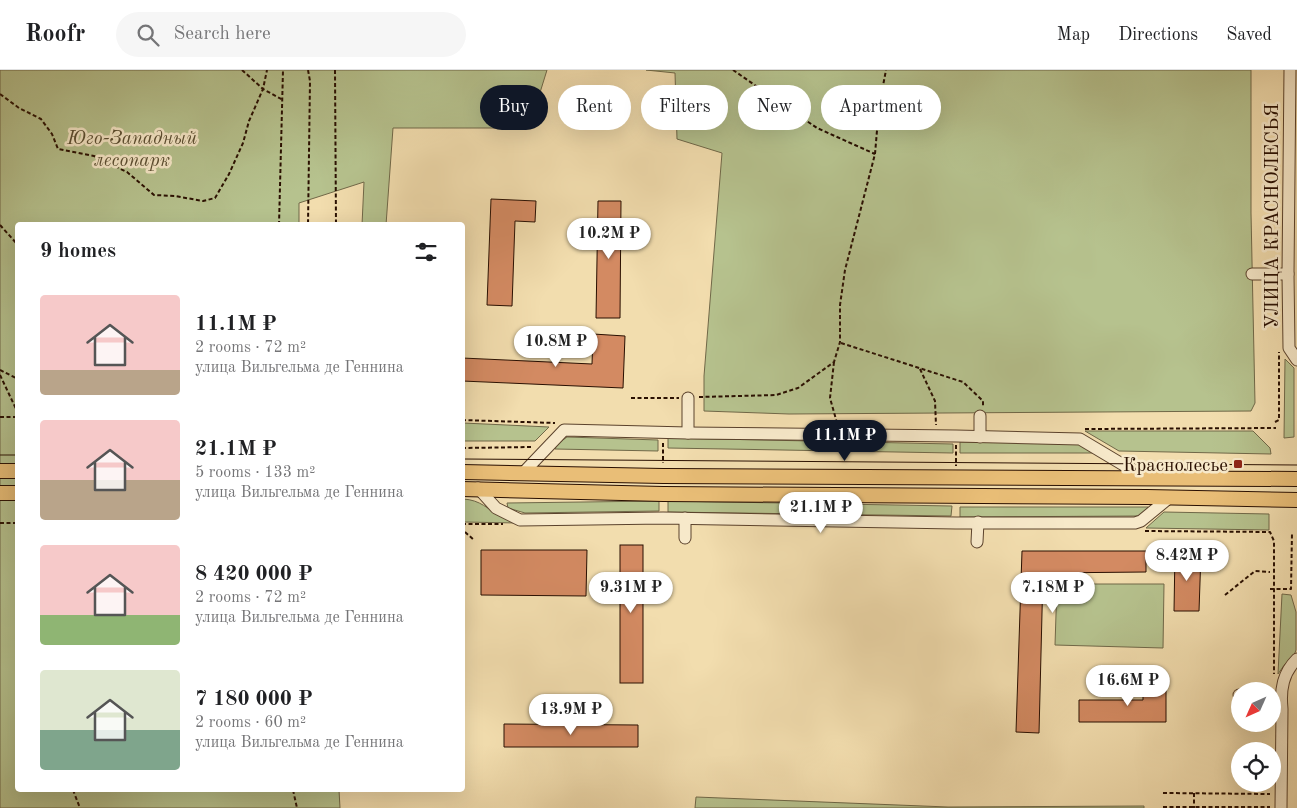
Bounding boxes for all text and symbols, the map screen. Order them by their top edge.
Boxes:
search box [116,12,466,57]
icon: search [134,21,162,49]
text: Roofr [25,23,86,47]
text: Search here [174,25,271,44]
text: Map [1057,26,1090,44]
text: Directions [1118,26,1198,44]
text: Saved [1226,26,1272,44]
chip: Buy [480,85,548,130]
chip: Rent [558,85,631,130]
chip: Filters [641,85,728,130]
chip: New [738,85,811,130]
chip: Apartment [821,85,941,130]
street label: УЛИЦА КРАСНОЛЕСЬЯ [1264,103,1283,329]
park label: Юго-Западный лесопарк [66,129,197,171]
pin: 10.2M ₽ [563,218,655,260]
text: 10.2M ₽ [578,226,640,242]
icon: filters [412,238,440,266]
text: 9 homes [40,241,116,262]
text: 11.1M ₽ [195,314,277,335]
icon: home [80,315,140,375]
pin: 10.8M ₽ [510,326,602,368]
text: 10.8M ₽ [525,334,587,350]
text: 2 rooms · 72 m² [195,340,306,356]
text: улица Вильгельма де Геннина [195,360,404,376]
pin: 11.1M ₽ [799,420,891,462]
text: 11.1M ₽ [814,428,876,444]
text: 21.1M ₽ [195,439,277,460]
icon: home [80,440,140,500]
place label: Краснолесье [1123,457,1228,476]
marker: Краснолесье [1232,458,1244,470]
text: 5 rooms · 133 m² [195,465,315,481]
text: улица Вильгельма де Геннина [195,485,404,501]
pin: 21.1M ₽ [775,492,867,534]
text: 21.1M ₽ [790,500,852,516]
pin: 8.42M ₽ [1141,540,1233,582]
text: 8.42M ₽ [1156,548,1218,564]
text: 8 420 000 ₽ [195,564,313,585]
icon: home [80,565,140,625]
pin: 9.31M ₽ [585,572,677,614]
pin: 7.18M ₽ [1007,572,1099,614]
text: 9.31M ₽ [600,580,662,596]
text: 7.18M ₽ [1022,580,1084,596]
text: 2 rooms · 72 m² [195,590,306,606]
text: улица Вильгельма де Геннина [195,610,404,626]
pin: 16.6M ₽ [1082,664,1174,707]
text: 16.6M ₽ [1097,673,1159,689]
north arrow [1231,682,1281,732]
map controls [1231,682,1281,792]
text: 7 180 000 ₽ [195,689,313,710]
icon: home [80,690,140,750]
pin: 13.9M ₽ [525,694,617,736]
text: 13.9M ₽ [540,702,602,718]
text: 2 rooms · 60 m² [195,715,306,731]
text: улица Вильгельма де Геннина [195,735,404,751]
button: locate [1231,742,1281,792]

